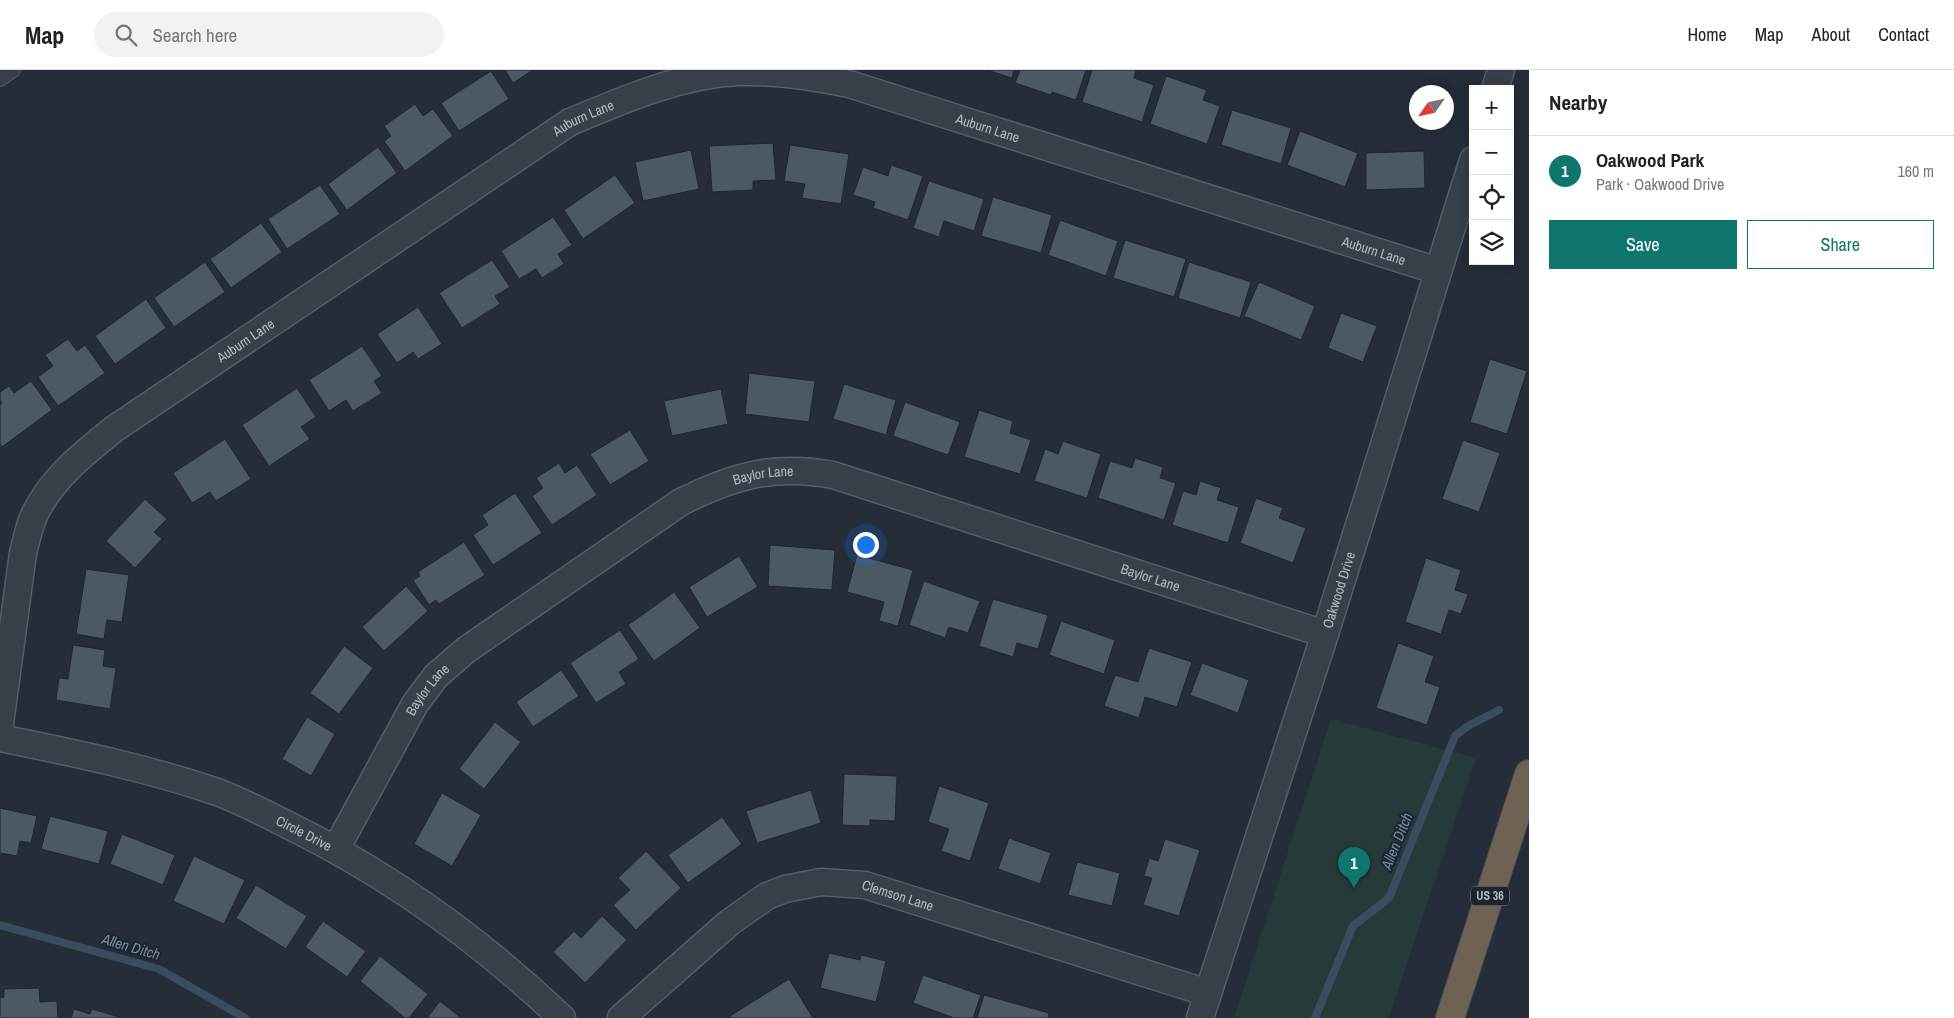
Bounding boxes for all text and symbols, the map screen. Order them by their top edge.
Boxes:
search box [94,12,444,57]
text: Map [25,19,64,51]
icon: search [112,21,140,49]
text: Search here [152,22,237,48]
text: Home [1687,22,1727,47]
text: Map [1755,22,1784,47]
text: About [1812,22,1850,47]
text: Contact [1878,22,1929,47]
north arrow [1409,85,1454,130]
map controls [1469,85,1514,265]
button: + [1469,85,1514,130]
text: Nearby [1549,88,1607,117]
street label: Auburn Lane [548,96,616,141]
street label: Auburn Lane [953,109,1022,147]
button: − [1469,130,1514,175]
text: Oakwood Park [1596,147,1704,173]
text: 1 [1561,160,1569,182]
text: 160 m [1898,160,1934,182]
text: Park · Oakwood Drive [1596,173,1724,195]
button: locate [1469,175,1514,220]
button: layers [1469,220,1514,265]
button: Save [1549,220,1737,269]
button: Share [1747,220,1934,269]
street label: Auburn Lane [1339,232,1408,269]
street label: Auburn Lane [212,315,278,367]
street label: Baylor Lane [730,462,793,489]
your location [853,532,879,558]
street label: Oakwood Drive [1318,549,1359,630]
street label: Baylor Lane [1118,560,1182,596]
street label: Baylor Lane [401,660,453,719]
water label: Allen Ditch [1375,809,1417,873]
street label: Circle Drive [273,811,335,855]
pin: 1 [1338,847,1370,888]
street label: Clemson Lane [860,876,936,915]
road number: US 36 [1471,886,1509,906]
water label: Allen Ditch [99,928,163,965]

